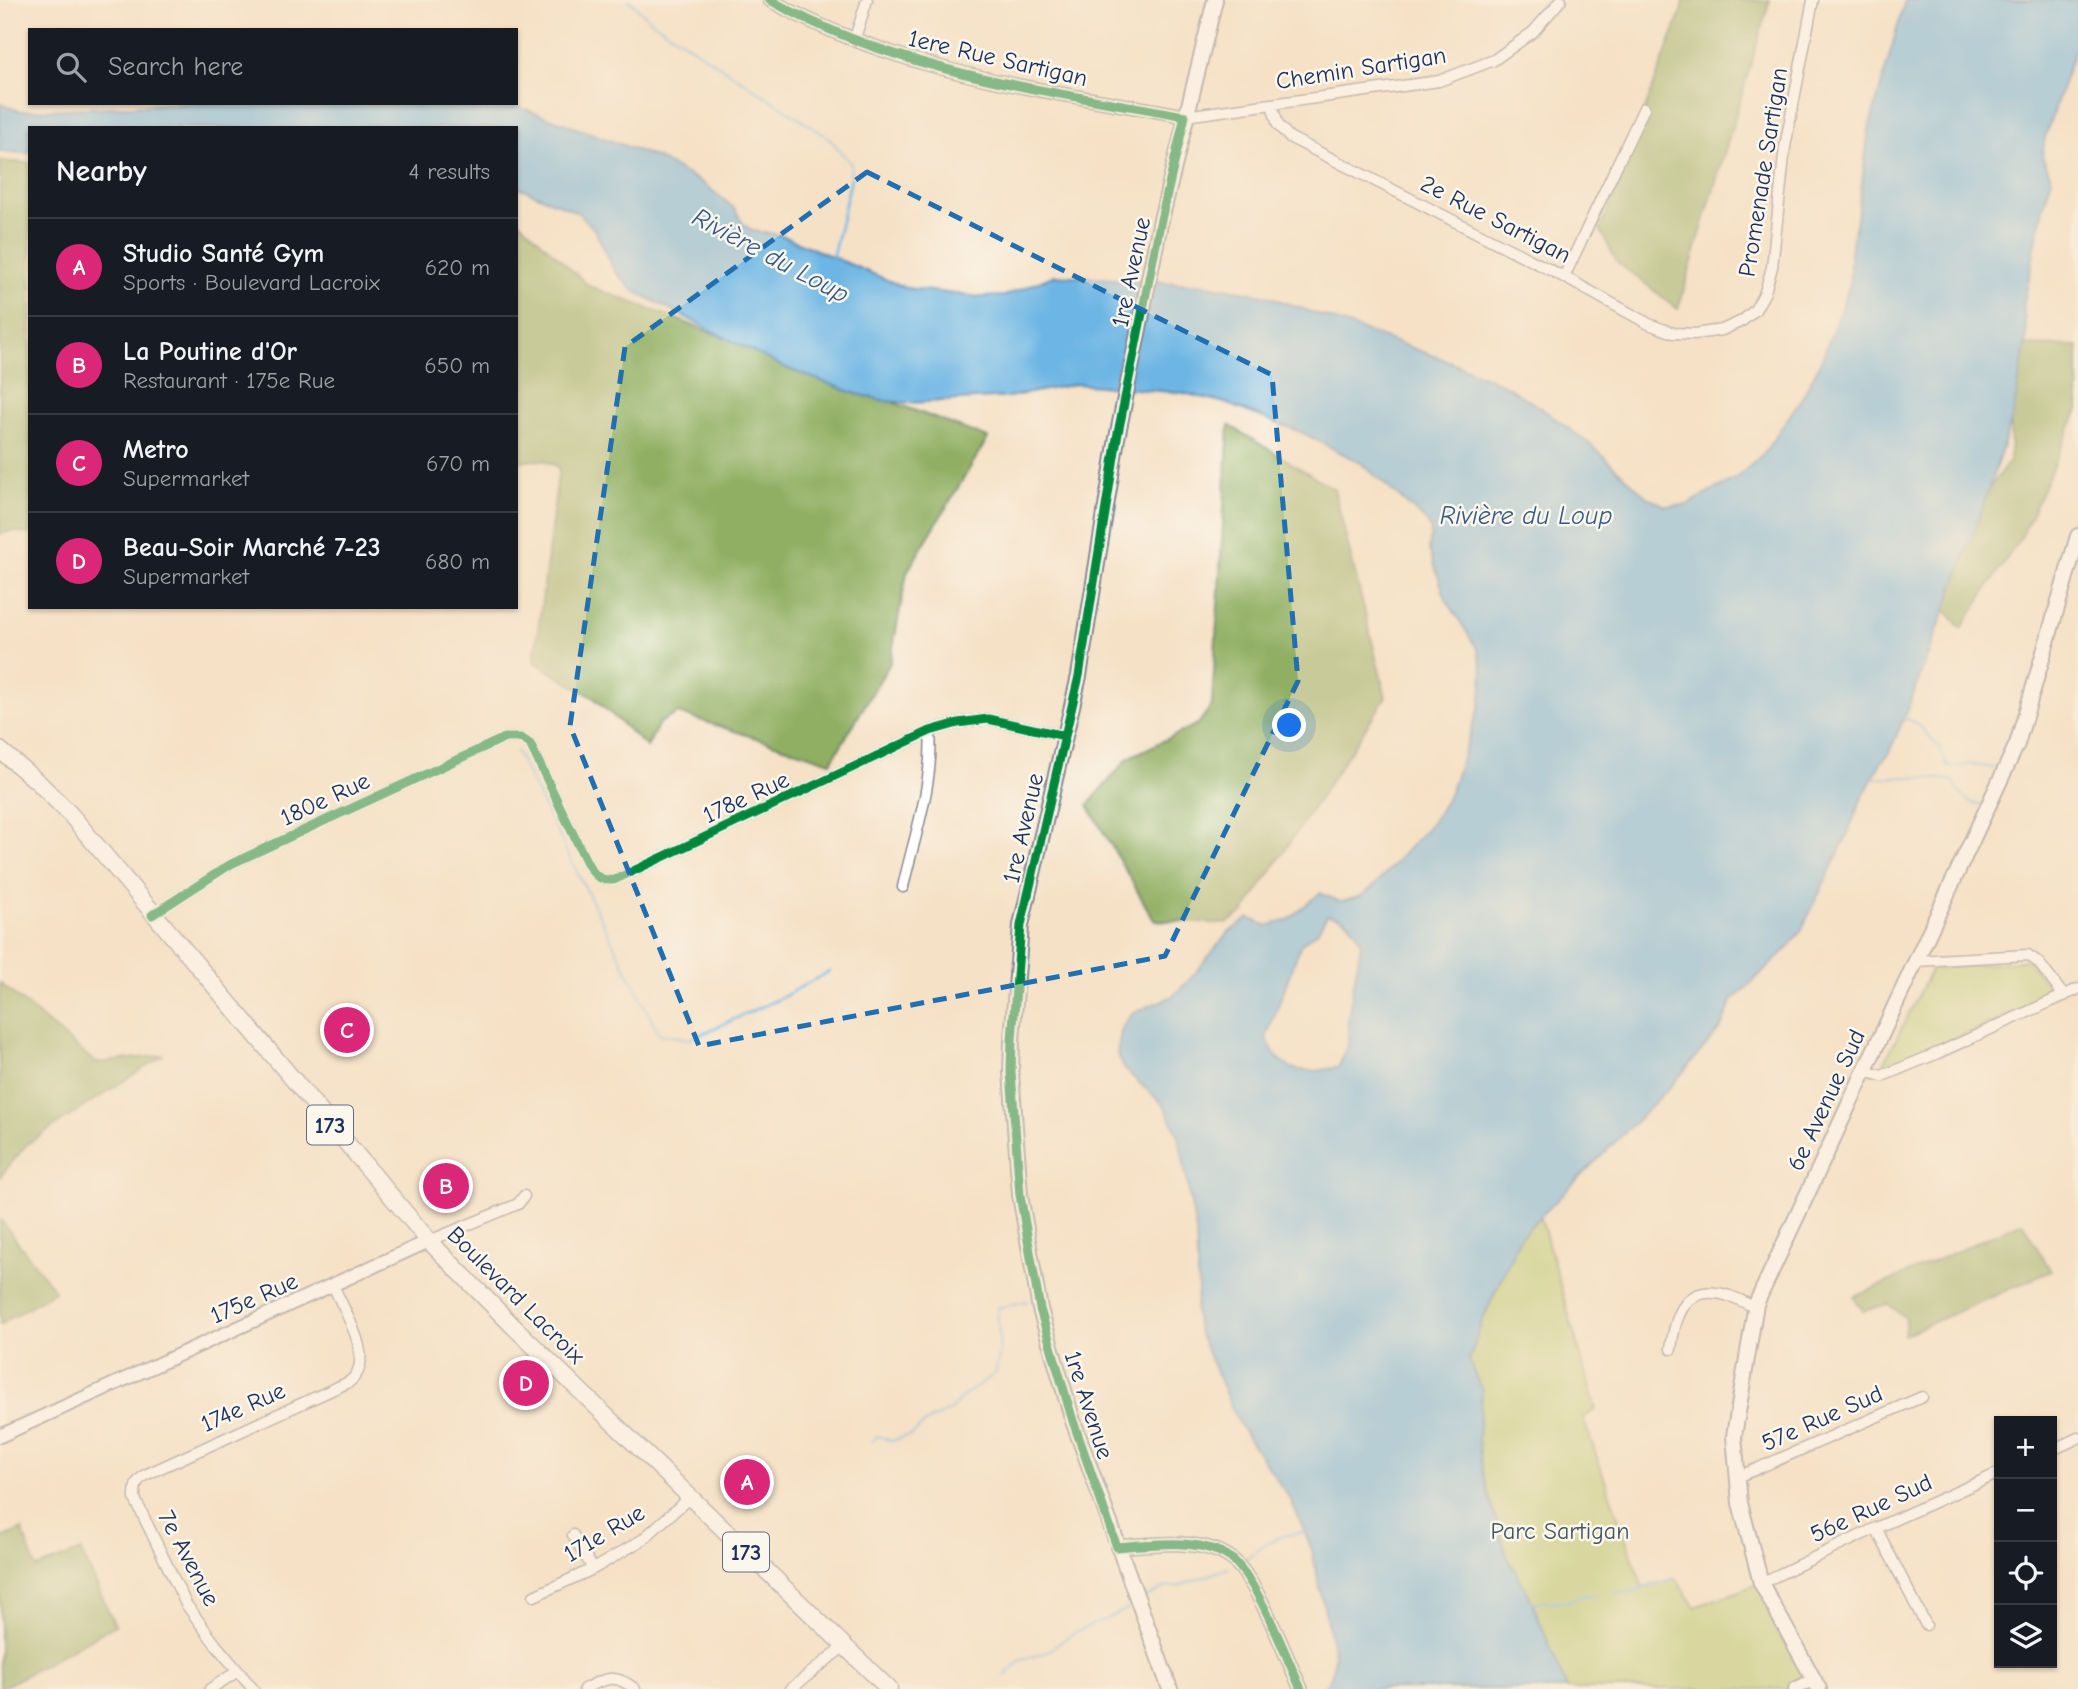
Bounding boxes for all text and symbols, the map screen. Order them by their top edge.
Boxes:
street label: 1ere Rue Sartigan [906,24,1090,92]
search box [28,28,518,105]
street label: Chemin Sartigan [1274,41,1448,95]
icon: search [52,48,90,86]
text: Search here [108,52,243,82]
street label: Promenade Sartigan [1733,65,1793,279]
text: Nearby [56,154,147,189]
text: 4 results [408,158,490,185]
street label: 2e Rue Sartigan [1416,169,1576,269]
water label: Rivière du Loup [687,202,854,310]
street label: 1re Avenue [1106,214,1156,330]
text: Studio Santé Gym [123,239,324,269]
text: A [73,254,85,281]
text: 620 m [425,254,490,281]
text: Sports · Boulevard Lacroix [123,269,380,296]
text: La Poutine d'Or [123,337,297,367]
text: B [72,352,86,379]
text: 650 m [424,352,490,379]
text: Restaurant · 175e Rue [123,367,335,394]
text: Metro [123,435,189,465]
text: C [72,450,86,477]
text: 670 m [426,450,490,477]
text: Supermarket [123,465,249,492]
water label: Rivière du Loup [1440,501,1612,531]
text: Beau-Soir Marché 7-23 [123,533,381,563]
text: D [72,548,86,575]
text: 680 m [425,548,490,575]
text: Supermarket [123,563,249,590]
your location [1272,708,1306,742]
street label: 178e Rue [699,765,793,829]
street label: 180e Rue [276,766,374,832]
street label: 1re Avenue [997,770,1049,886]
pin: C [324,1004,370,1056]
street label: 6e Avenue Sud [1781,1025,1871,1175]
road number: 173 [307,1106,353,1144]
pin: B [423,1160,469,1212]
street label: Boulevard Lacroix [441,1220,591,1370]
street label: 175e Rue [206,1266,302,1330]
street label: 1re Avenue [1058,1348,1120,1462]
pin: D [503,1357,549,1409]
street label: 174e Rue [197,1376,289,1438]
street label: 57e Rue Sud [1757,1379,1887,1457]
map controls [1994,1416,2057,1668]
button: + [1994,1416,2057,1479]
pin: A [724,1456,770,1508]
street label: 56e Rue Sud [1806,1468,1936,1548]
button: − [1994,1479,2057,1542]
street label: 171e Rue [559,1498,649,1568]
street label: 7e Avenue [152,1505,226,1611]
park label: Parc Sartigan [1490,1517,1630,1545]
road number: 173 [723,1532,769,1572]
button: locate [1994,1542,2057,1605]
button: layers [1994,1605,2057,1668]

